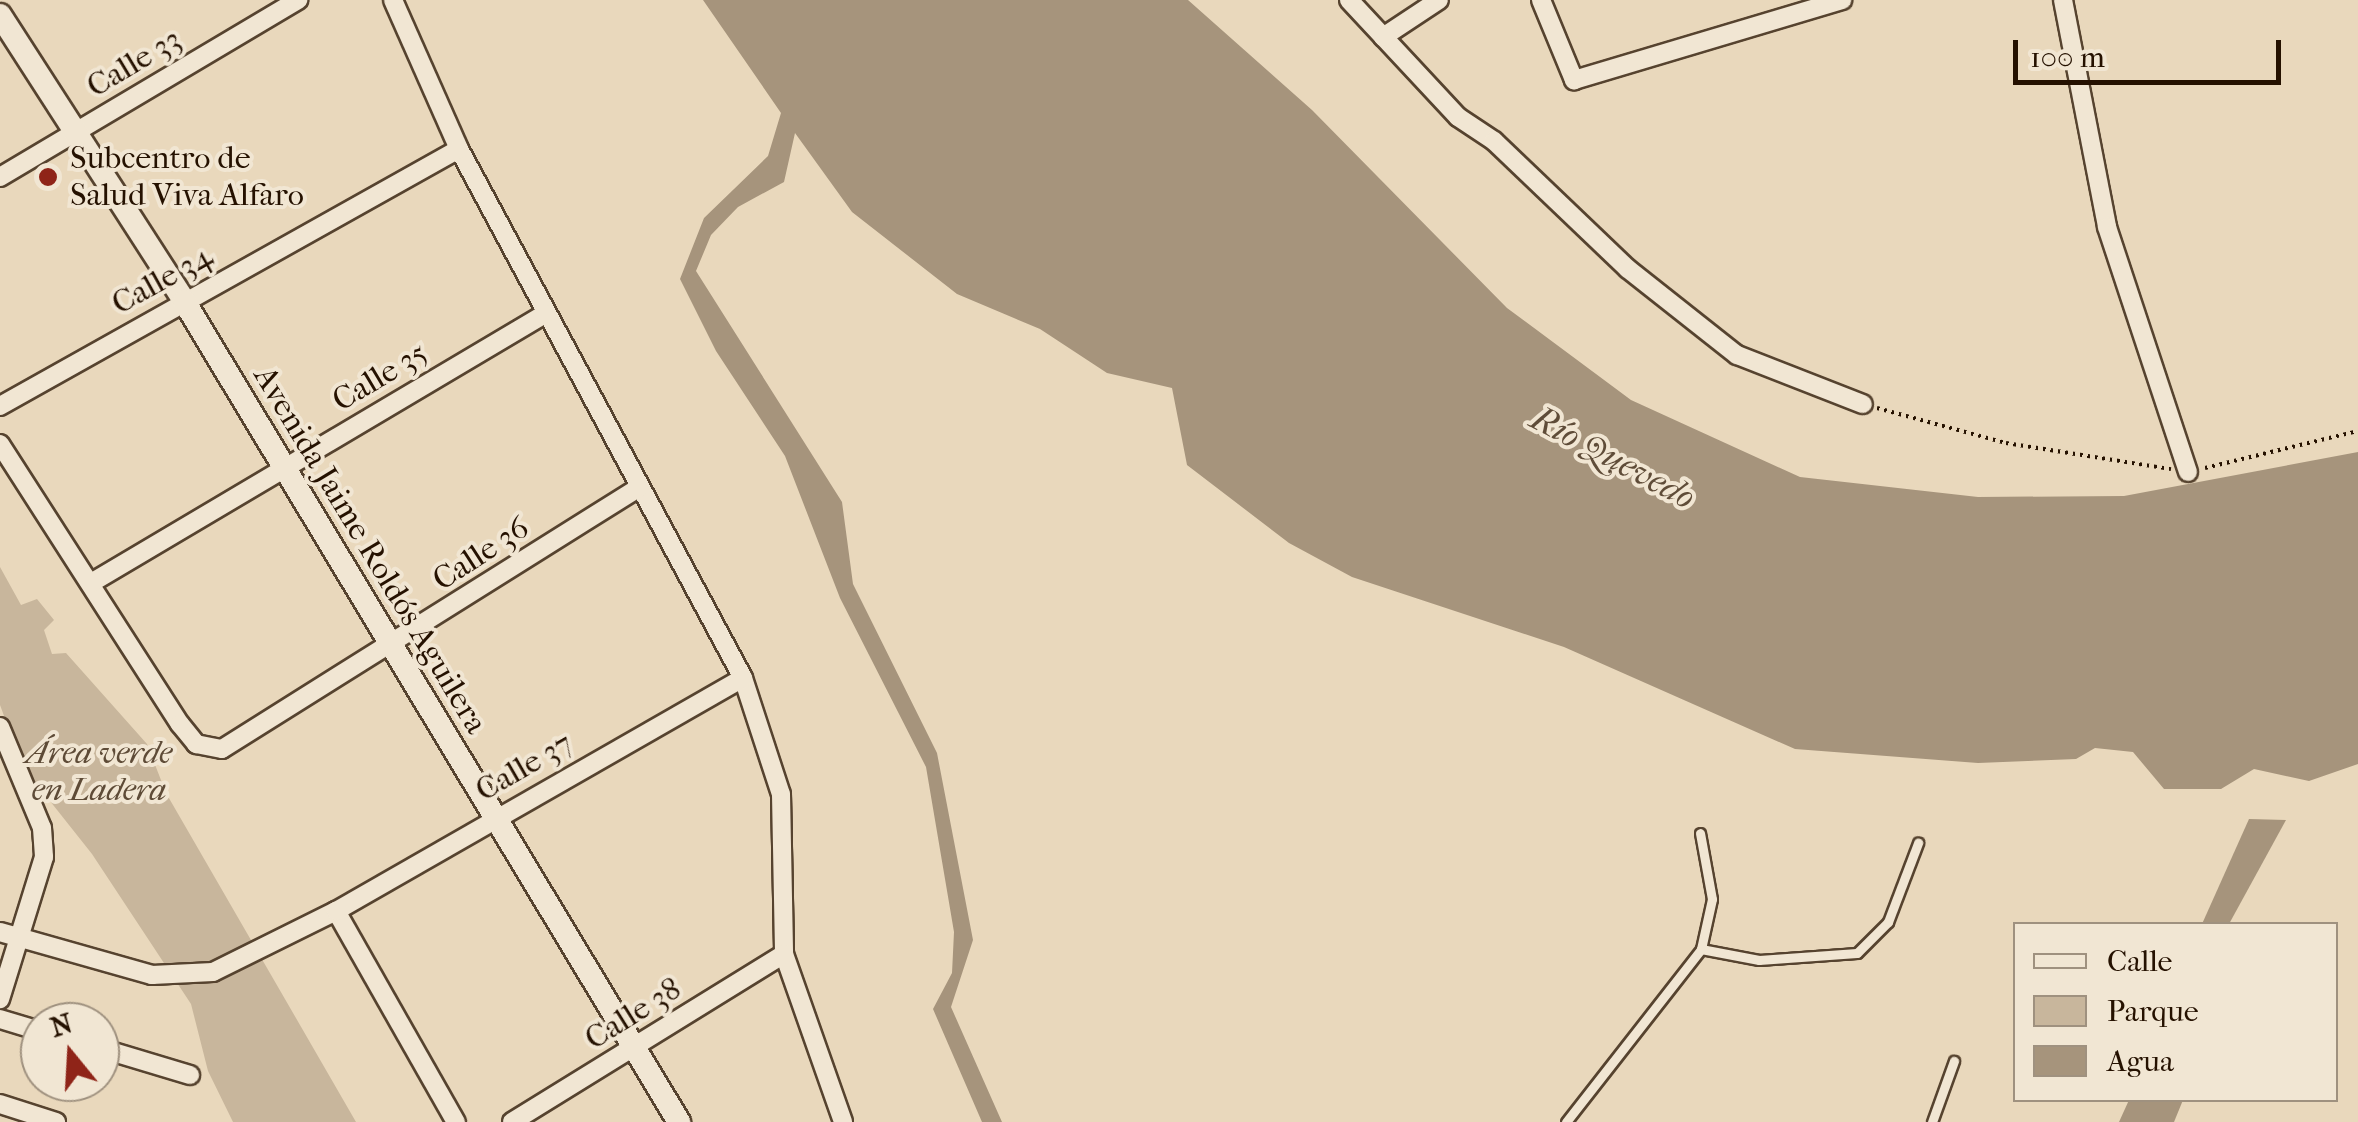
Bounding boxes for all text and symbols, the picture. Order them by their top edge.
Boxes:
street label: Calle 33 [80,20,188,106]
scale bar [2018,20,2286,82]
text: 100 m [2030,40,2105,75]
place label: Subcentro de Salud Viva Alfaro [70,140,304,215]
marker: Subcentro de Salud Viva Alfaro [35,164,61,190]
street label: Calle 34 [105,237,219,323]
street label: Calle 35 [326,334,434,420]
street label: Avenida Jaime Roldós Aguilera [245,359,495,741]
water label: Río Quevedo [1524,397,1702,519]
street label: Calle 36 [426,509,536,599]
street label: Calle 37 [469,724,579,810]
park label: Área verde en Ladera [26,735,172,810]
legend [2013,922,2338,1102]
text: Calle [2107,944,2172,979]
street label: Calle 38 [578,970,688,1058]
text: Parque [2107,994,2199,1029]
north arrow [20,1002,120,1102]
text: N [46,1006,76,1044]
text: Agua [2107,1044,2174,1079]

